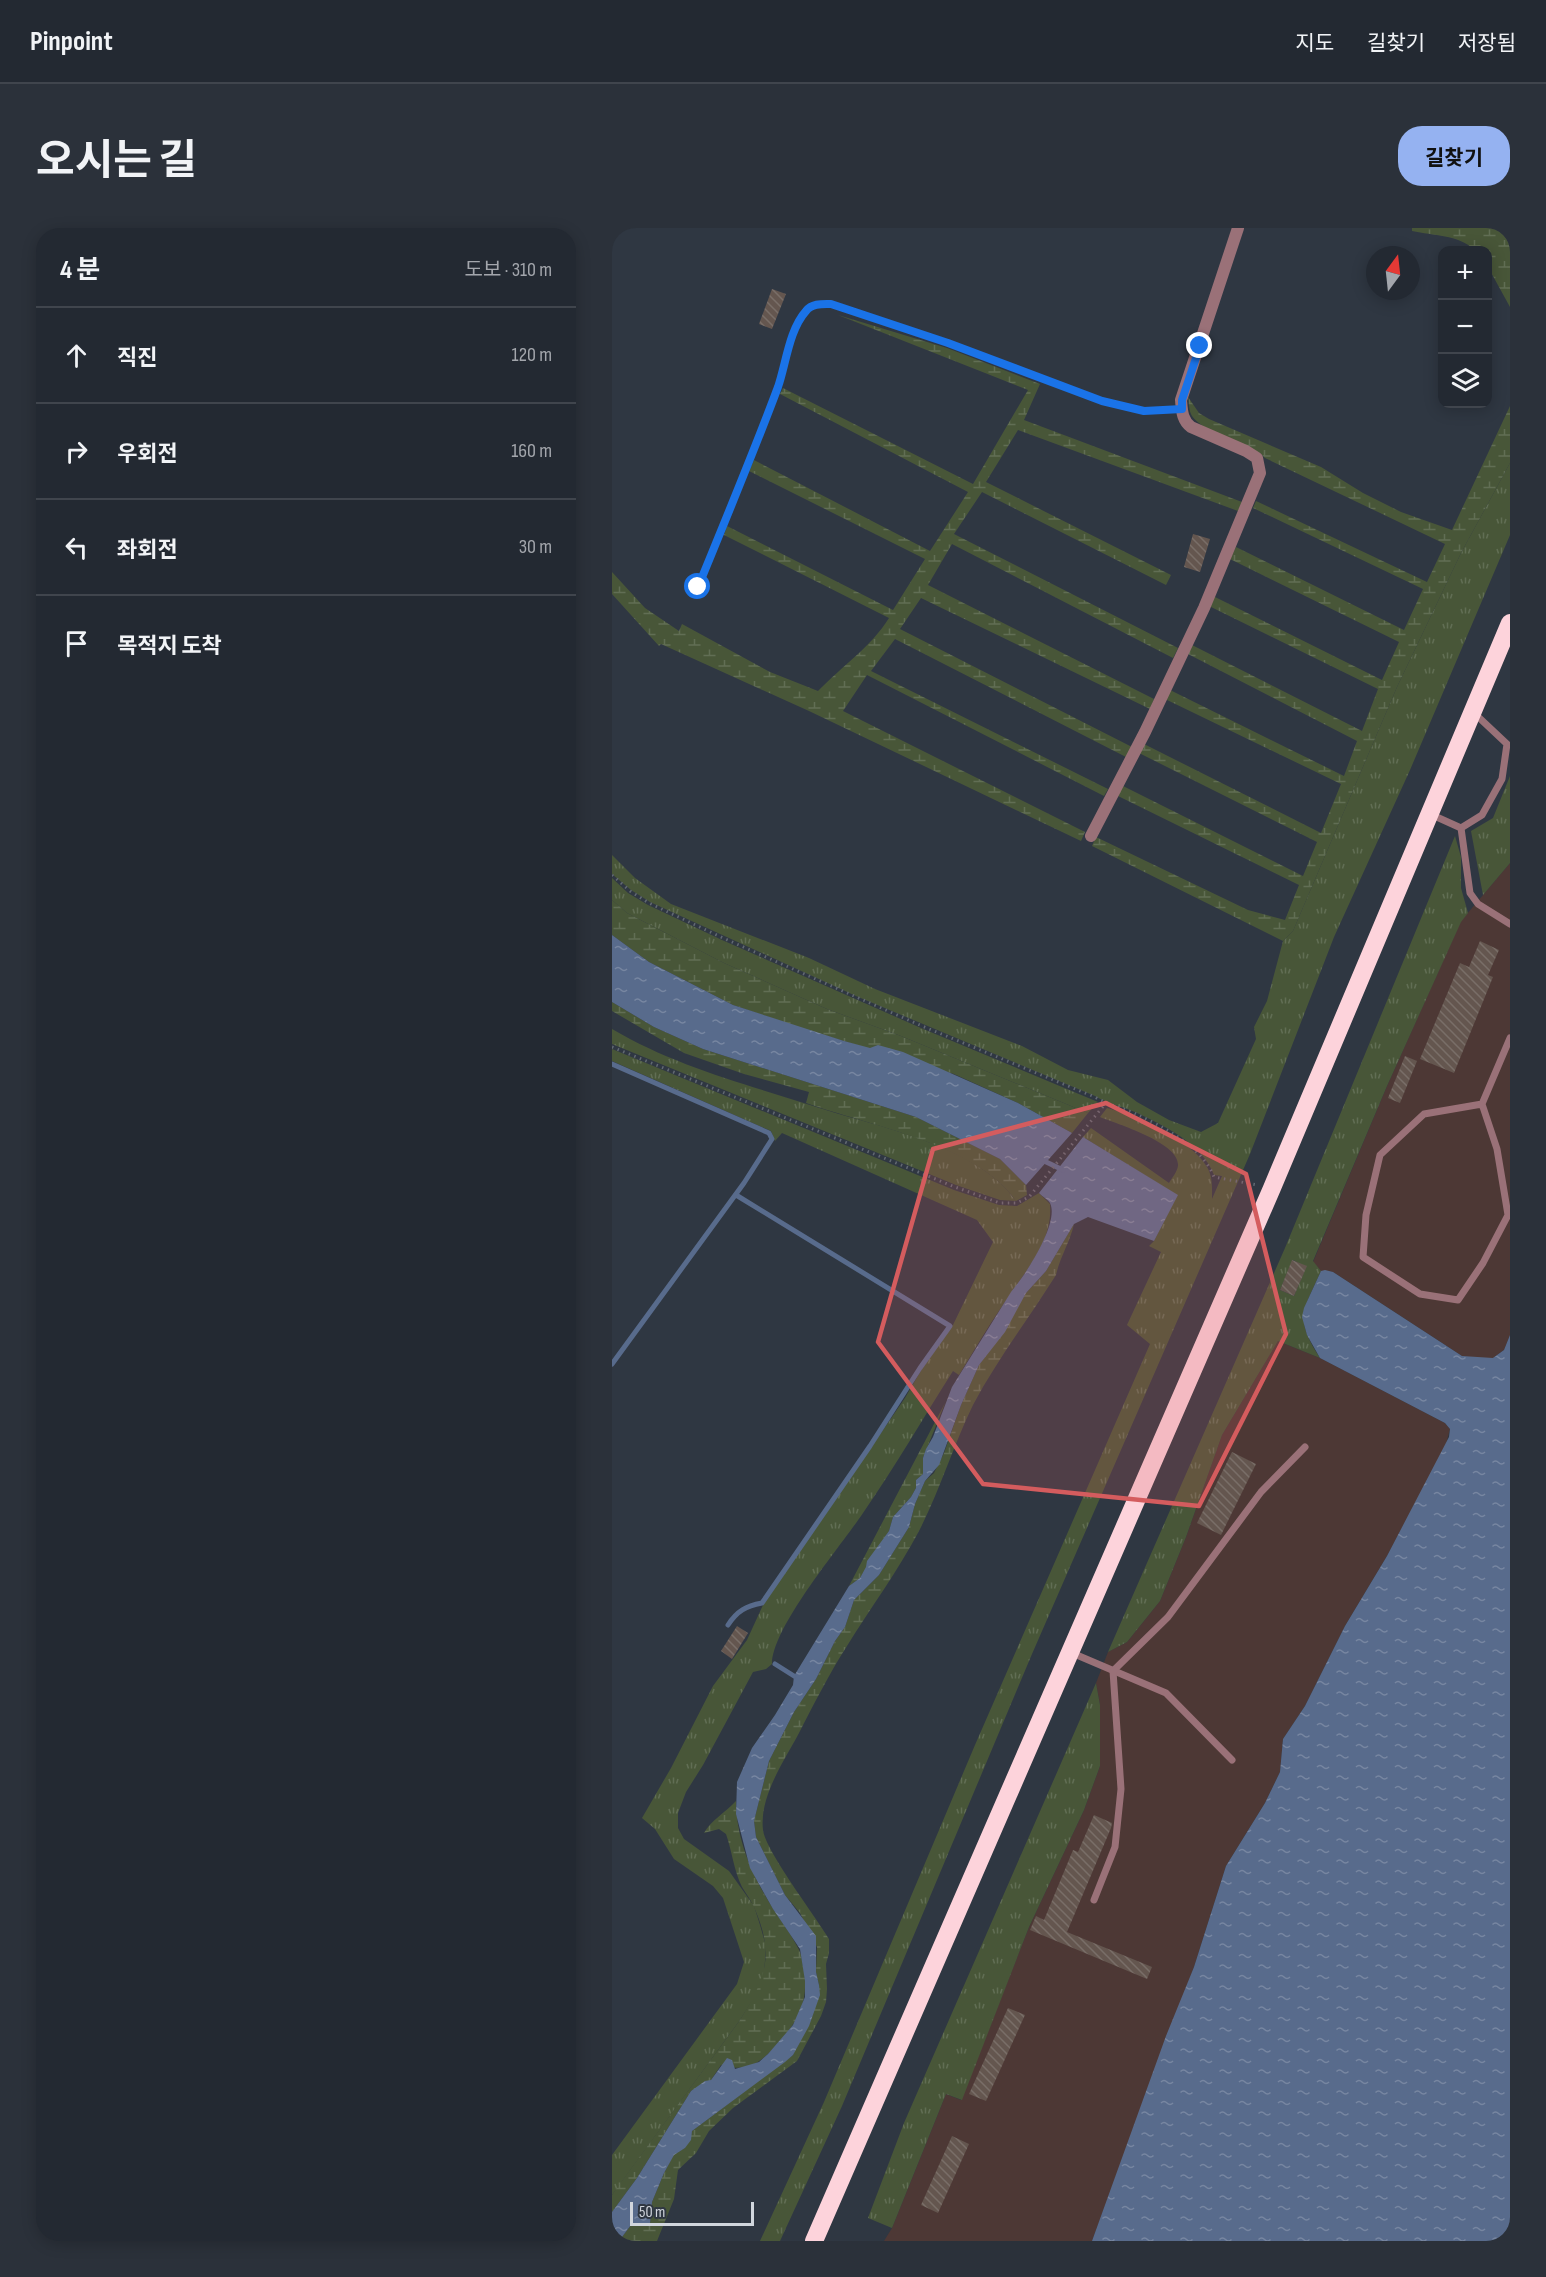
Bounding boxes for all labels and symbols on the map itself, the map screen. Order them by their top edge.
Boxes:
north arrow [1366,246,1420,300]
route end [1186,332,1212,358]
route start [684,573,710,599]
scale bar [630,2199,754,2226]

